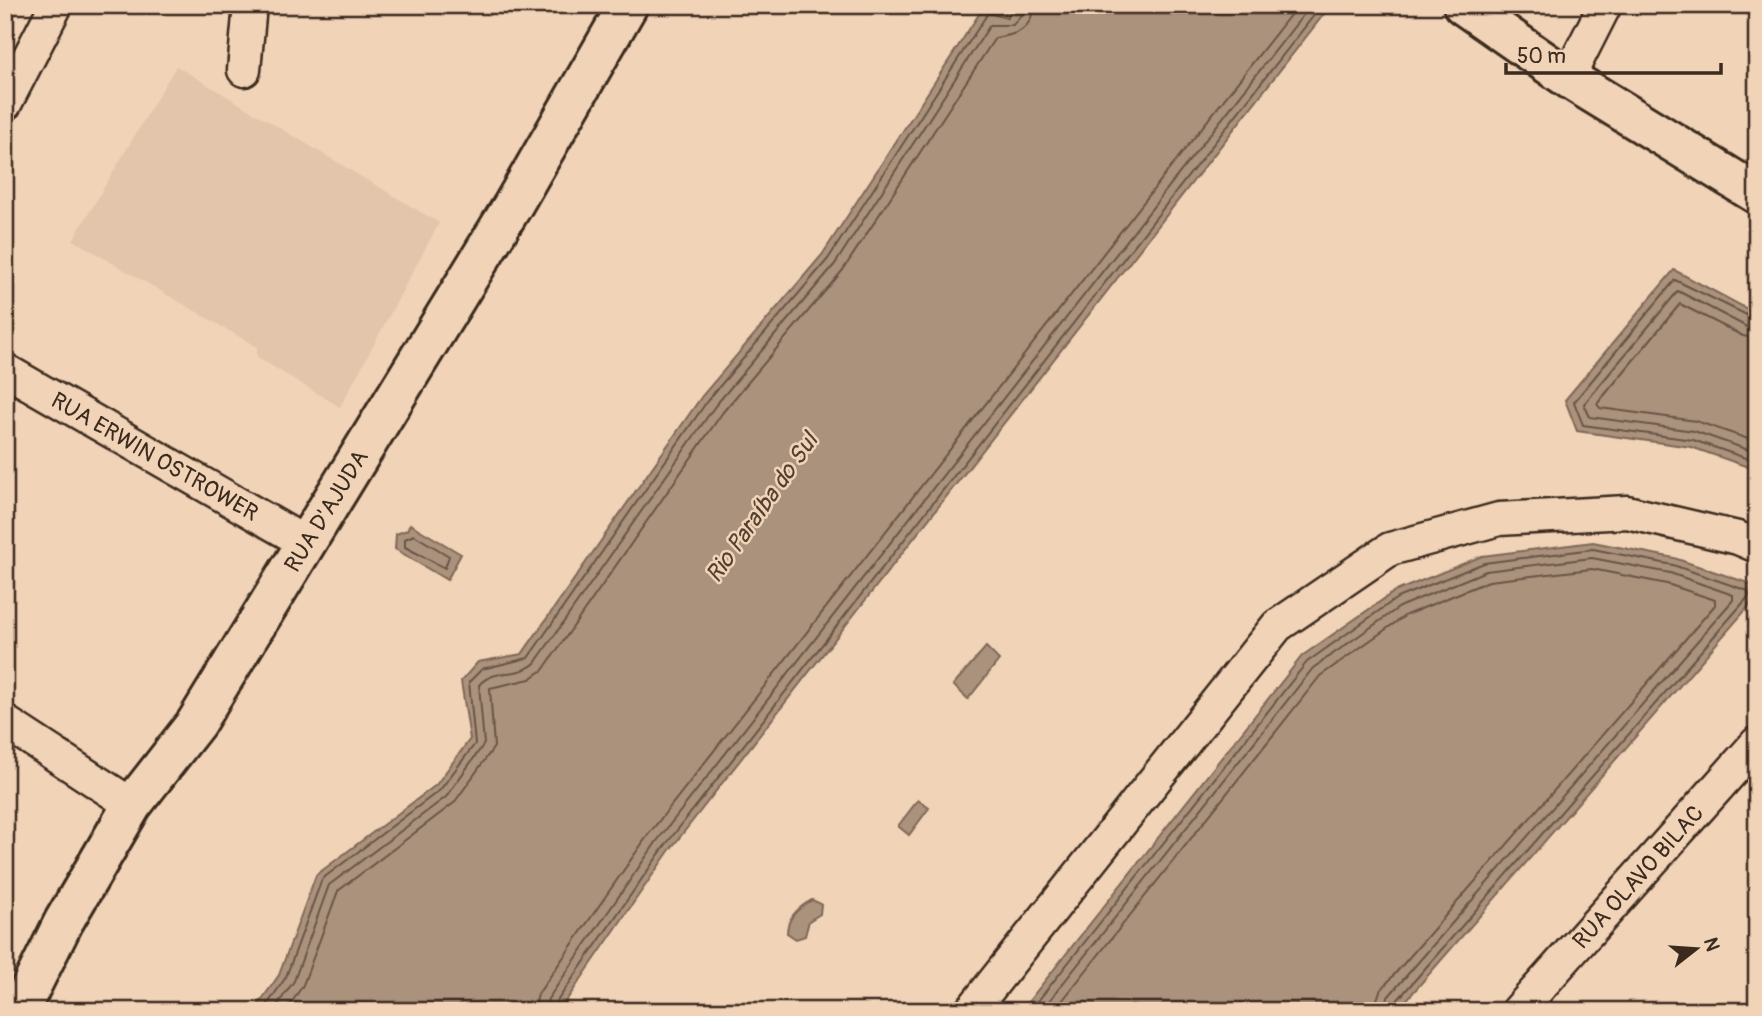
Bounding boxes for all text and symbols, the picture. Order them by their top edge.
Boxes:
scale bar [1506,32,1722,76]
text: 50 m [1517,43,1566,70]
street label: RUA ERWIN OSTROWER [46,385,264,527]
water label: Rio Paraíba do Sul [700,426,826,588]
street label: RUA D'AJUDA [278,444,374,577]
street label: RUA OLAVO BILAC [1566,799,1710,955]
north arrow [1660,914,1730,984]
text: N [1698,935,1725,954]

